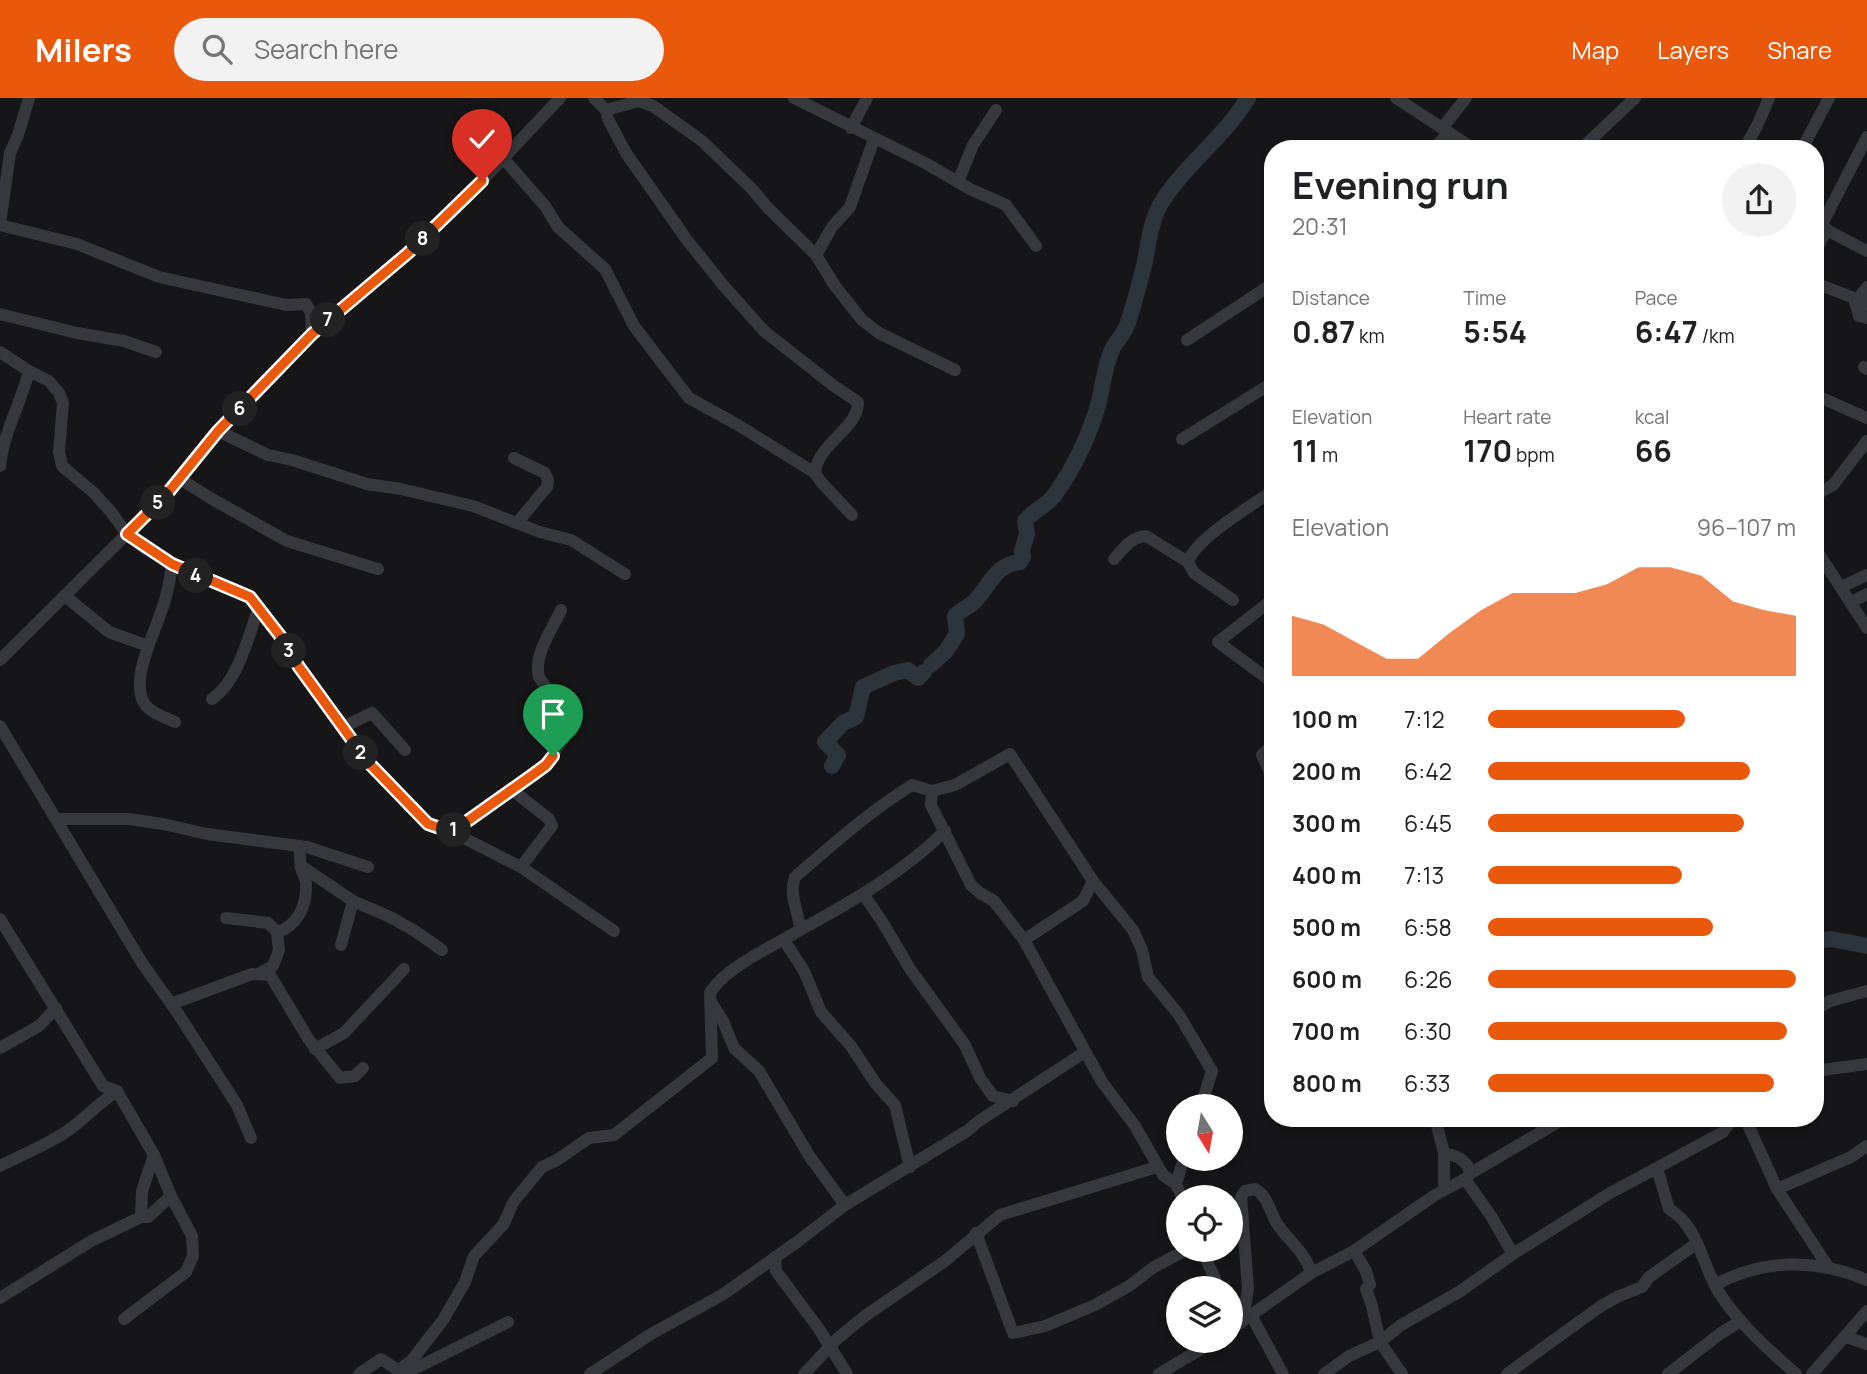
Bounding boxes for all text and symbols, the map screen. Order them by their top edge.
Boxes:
search box [174,18,664,81]
text: Milers [35,27,132,72]
icon: search [198,30,236,68]
text: Search here [254,31,399,67]
text: Map [1572,33,1619,66]
text: Layers [1657,33,1729,66]
text: Share [1767,33,1832,66]
pin [452,109,512,181]
icon: check [463,120,501,158]
text: Evening run [1292,158,1509,210]
button: share [1722,163,1796,237]
text: 20:31 [1292,210,1348,242]
pin: 8 [406,222,440,256]
text: 8 [417,225,428,251]
text: Distance [1292,285,1370,311]
text: Time [1463,285,1506,311]
text: Pace [1635,285,1678,311]
pin: 7 [310,302,346,338]
text: 7 [322,306,333,332]
text: 0.87 [1292,311,1355,352]
text: 5:54 [1463,311,1527,352]
text: 6:47 [1635,311,1698,352]
text: km [1355,323,1385,349]
text: /km [1698,323,1735,349]
pin: 6 [222,392,258,426]
text: 6 [234,395,245,421]
text: Elevation [1292,404,1372,430]
text: Heart rate [1463,404,1551,430]
text: kcal [1635,404,1669,430]
text: 11 [1292,430,1318,471]
text: 170 [1463,430,1512,471]
text: 66 [1635,430,1672,471]
text: m [1318,442,1338,468]
text: bpm [1512,442,1555,468]
pin: 5 [140,486,176,520]
text: 5 [152,489,163,515]
text: Elevation [1292,511,1389,543]
text: 96–107 m [1697,511,1796,543]
pin: 4 [178,559,214,594]
text: 4 [190,562,201,588]
pin: 3 [272,634,306,668]
text: 3 [283,637,294,663]
pin [523,684,583,756]
icon: arrive [534,695,572,733]
text: 100 m [1292,703,1358,735]
text: 7:12 [1404,703,1445,735]
pin: 2 [344,736,378,770]
text: 2 [355,739,366,765]
text: 200 m [1292,755,1361,787]
text: 6:42 [1404,755,1452,787]
text: 300 m [1292,807,1361,839]
text: 6:45 [1404,807,1452,839]
pin: 1 [436,812,472,848]
text: 1 [449,816,458,842]
text: 400 m [1292,859,1362,891]
text: 7:13 [1404,859,1444,891]
text: 500 m [1292,911,1361,943]
text: 6:58 [1404,911,1452,943]
text: 600 m [1292,963,1362,995]
text: 6:26 [1404,963,1453,995]
text: 700 m [1292,1015,1360,1047]
text: 6:30 [1404,1015,1452,1047]
text: 800 m [1292,1067,1362,1099]
text: 6:33 [1404,1067,1451,1099]
north arrow [1166,1094,1242,1171]
map controls [1166,1094,1243,1353]
button: locate [1166,1185,1243,1262]
button: layers [1166,1276,1243,1353]

